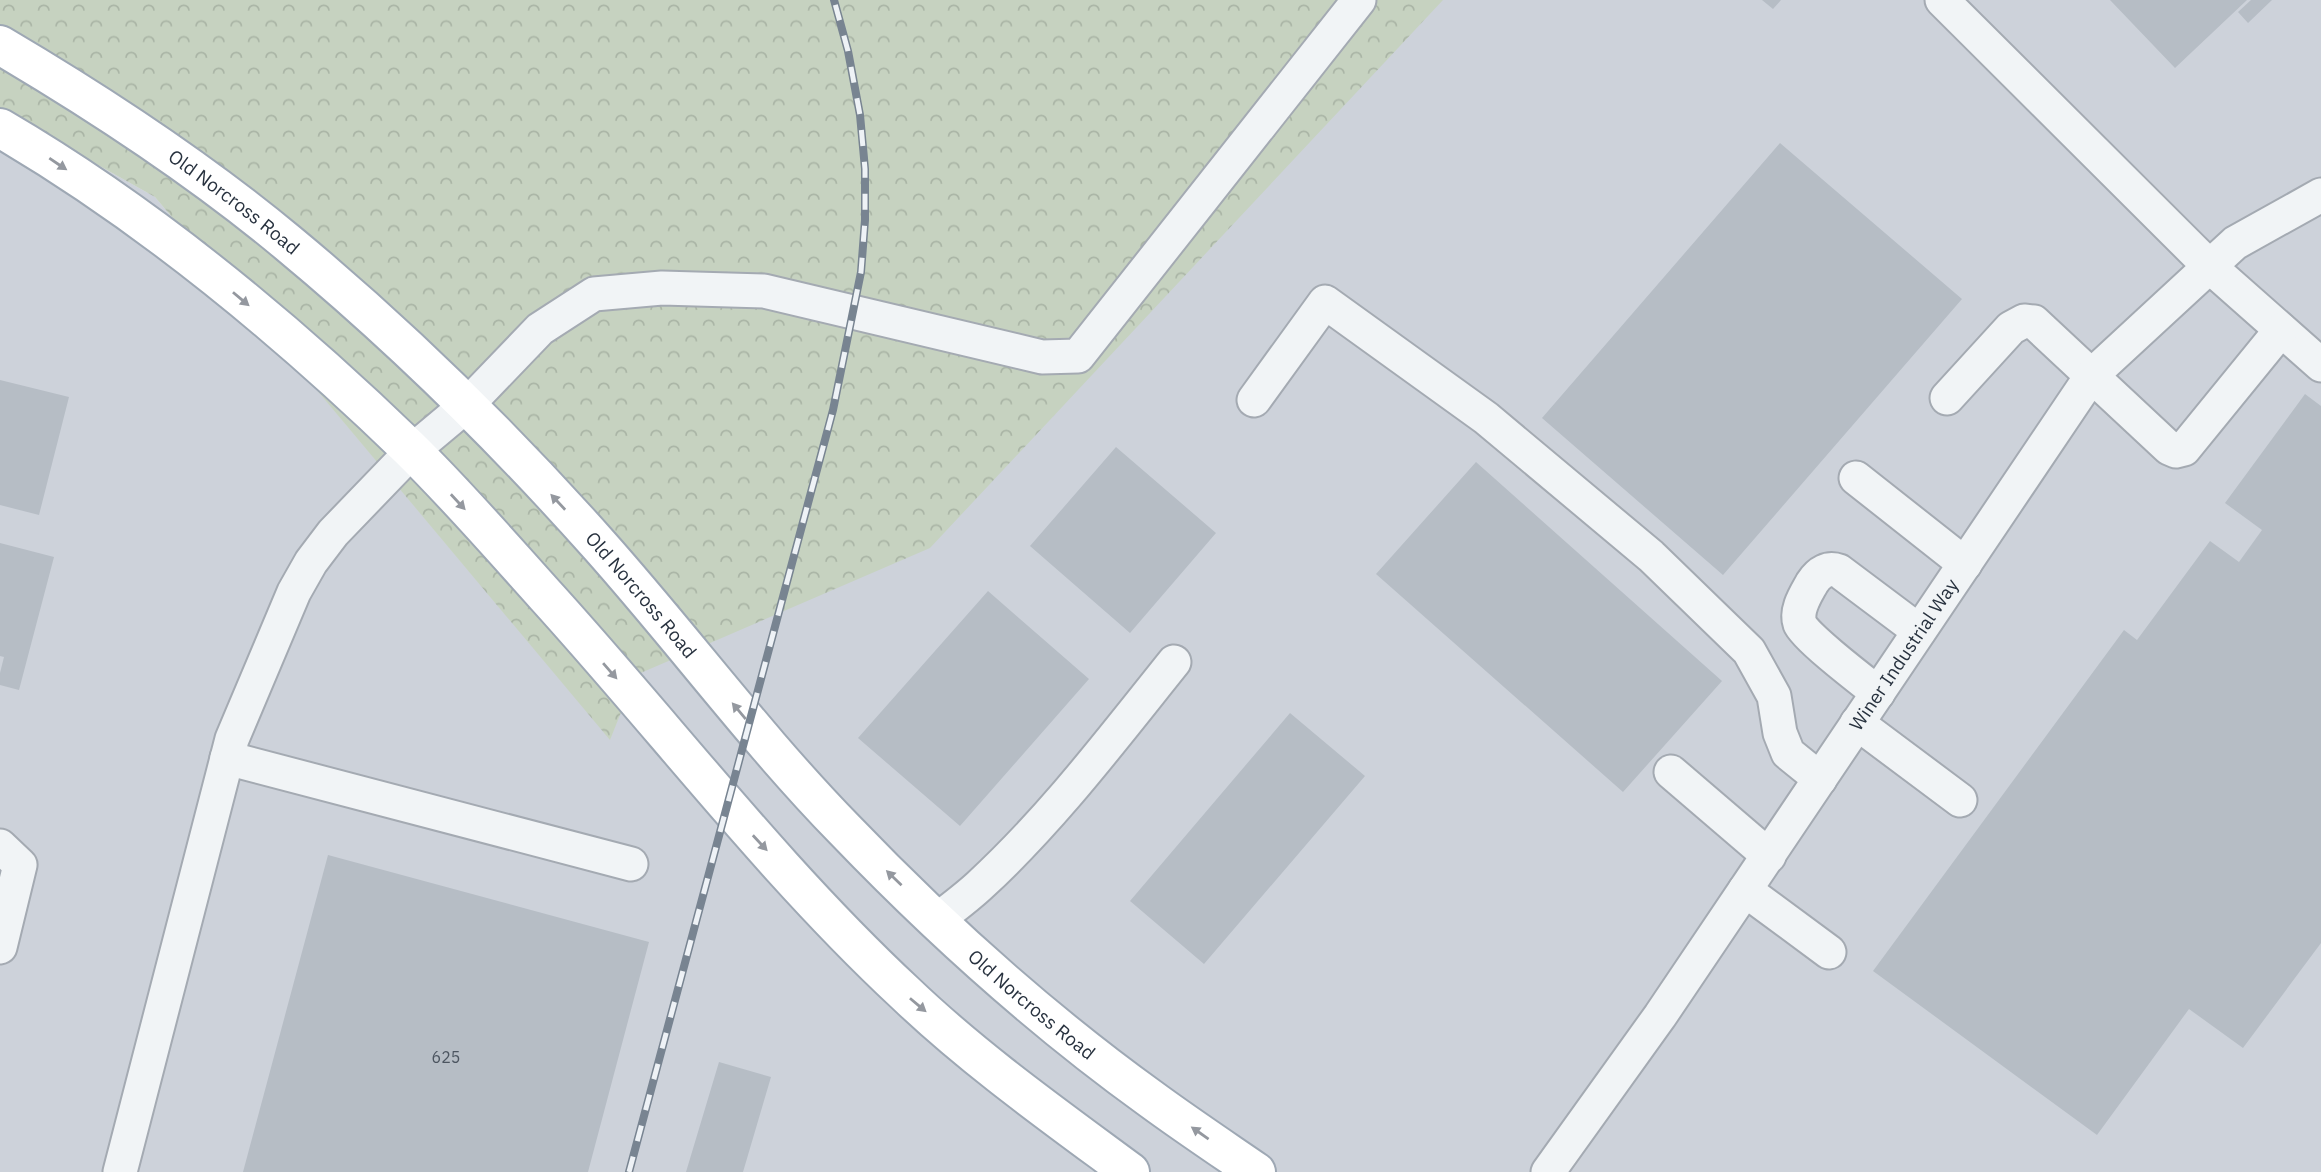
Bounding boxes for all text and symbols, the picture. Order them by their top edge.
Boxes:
street label: Old Norcross Road [164,144,305,260]
one-way arrow [49,157,67,171]
one-way arrow [232,291,250,307]
one-way arrow [450,493,466,510]
one-way arrow [551,494,567,511]
street label: Old Norcross Road [581,526,702,663]
street label: Winer Industrial Way [1844,573,1964,735]
one-way arrow [602,662,618,680]
one-way arrow [732,702,747,720]
one-way arrow [751,834,767,851]
one-way arrow [886,870,903,886]
street label: Old Norcross Road [963,944,1100,1065]
one-way arrow [910,997,927,1012]
house number: 625 [432,1047,460,1067]
one-way arrow [1190,1127,1209,1140]

